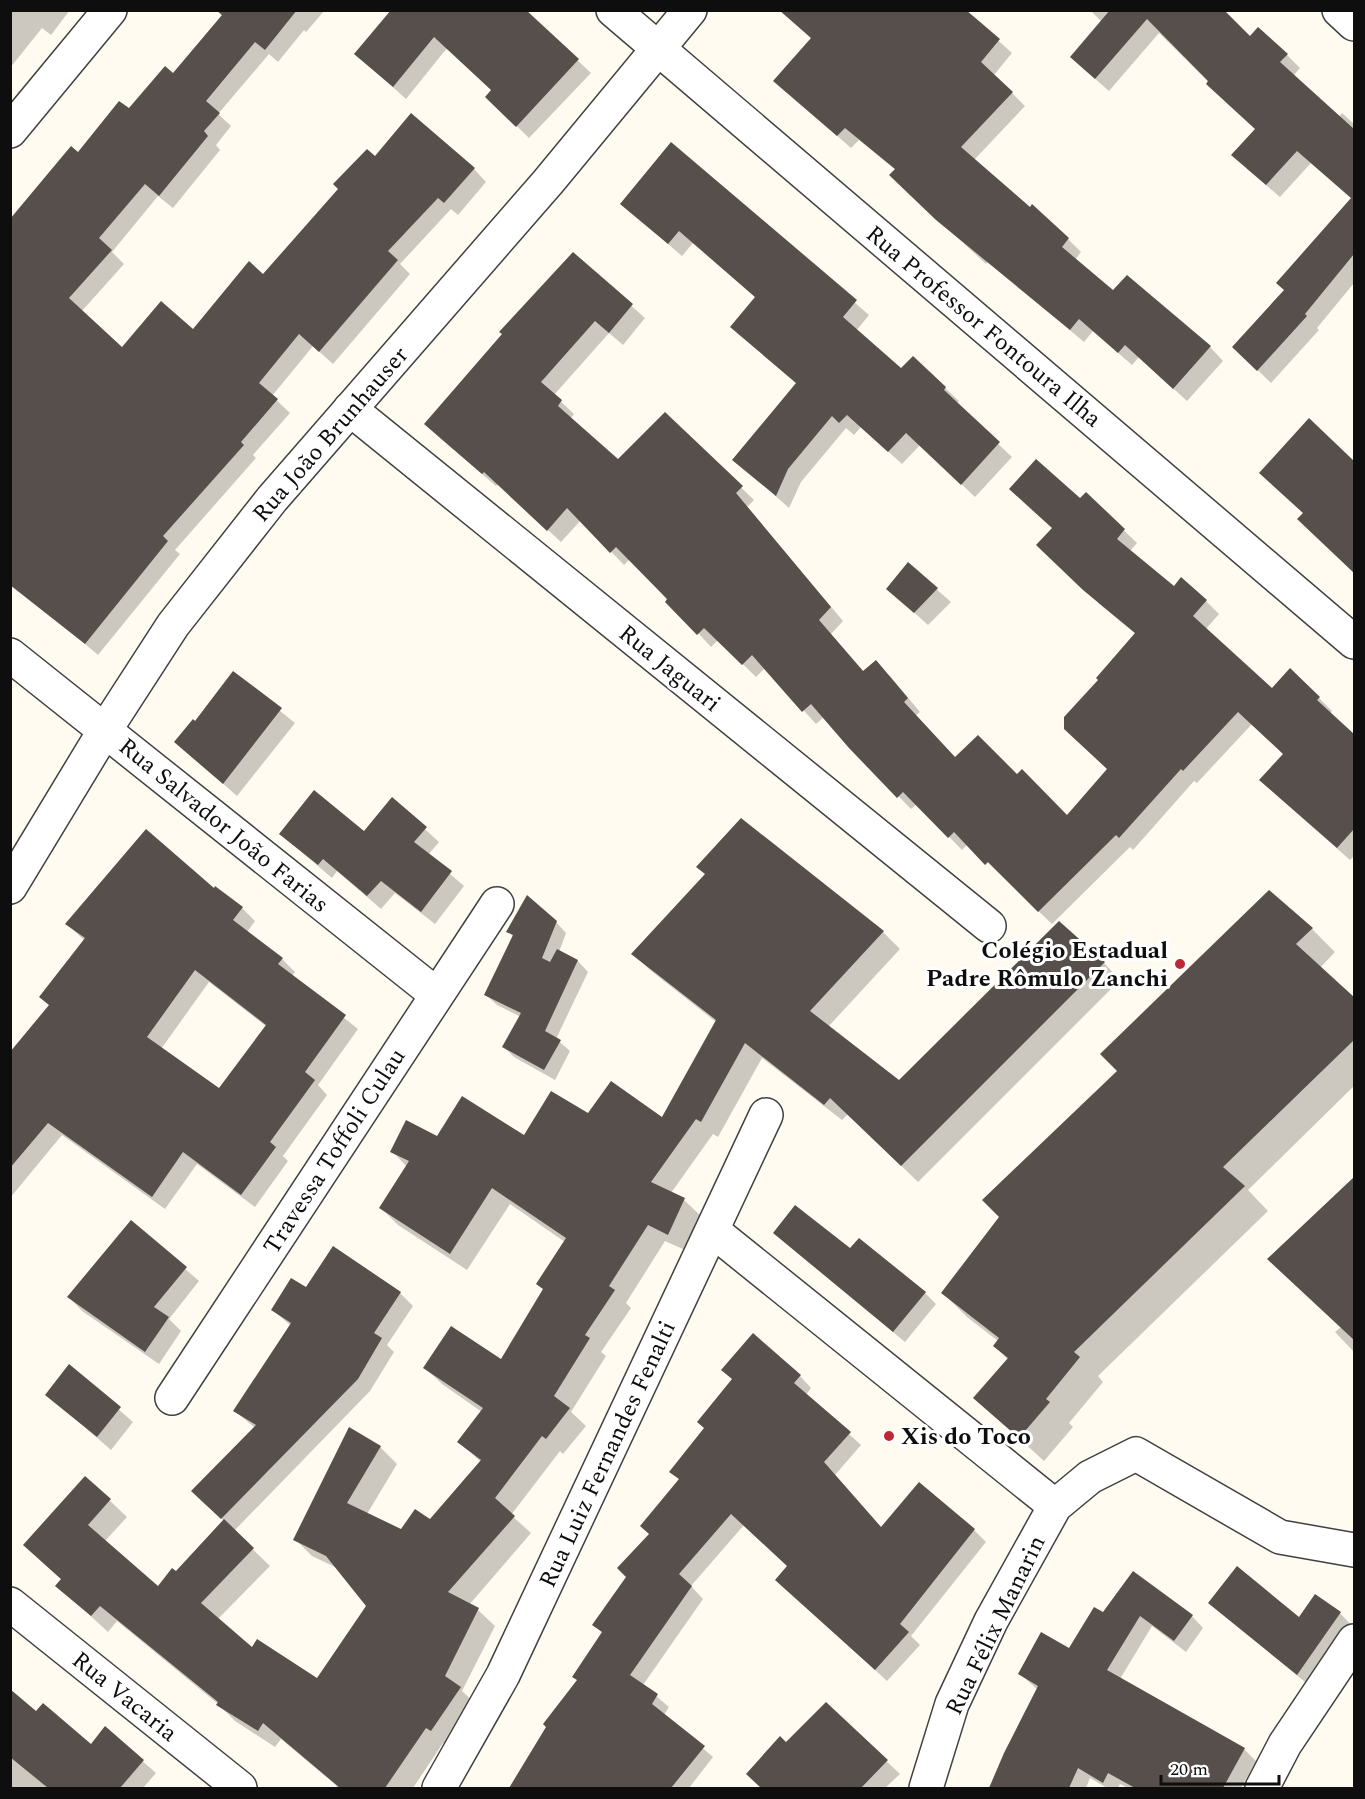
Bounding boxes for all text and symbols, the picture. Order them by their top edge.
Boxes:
street label: Rua Professor Fontoura Ilha [857,217,1110,437]
street label: Rua João Brunhauser [244,339,418,531]
street label: Rua Jaguari [610,616,728,721]
street label: Rua Salvador João Farias [110,729,336,922]
place label: Colégio Estadual Padre Rômulo Zanchi [926,933,1168,997]
marker: Colégio Estadual Padre Rômulo Zanchi [1173,957,1187,971]
street label: Travessa Toffoli Culau [255,1041,415,1262]
street label: Rua Luiz Fernandes Fenalti [530,1315,686,1594]
place label: Xis do Toco [901,1419,1031,1455]
marker: Xis do Toco [882,1429,896,1443]
street label: Rua Félix Manarin [937,1529,1055,1722]
street label: Rua Vacaria [64,1643,185,1751]
scale bar [1161,1748,1280,1786]
text: 20 m [1170,1756,1208,1783]

